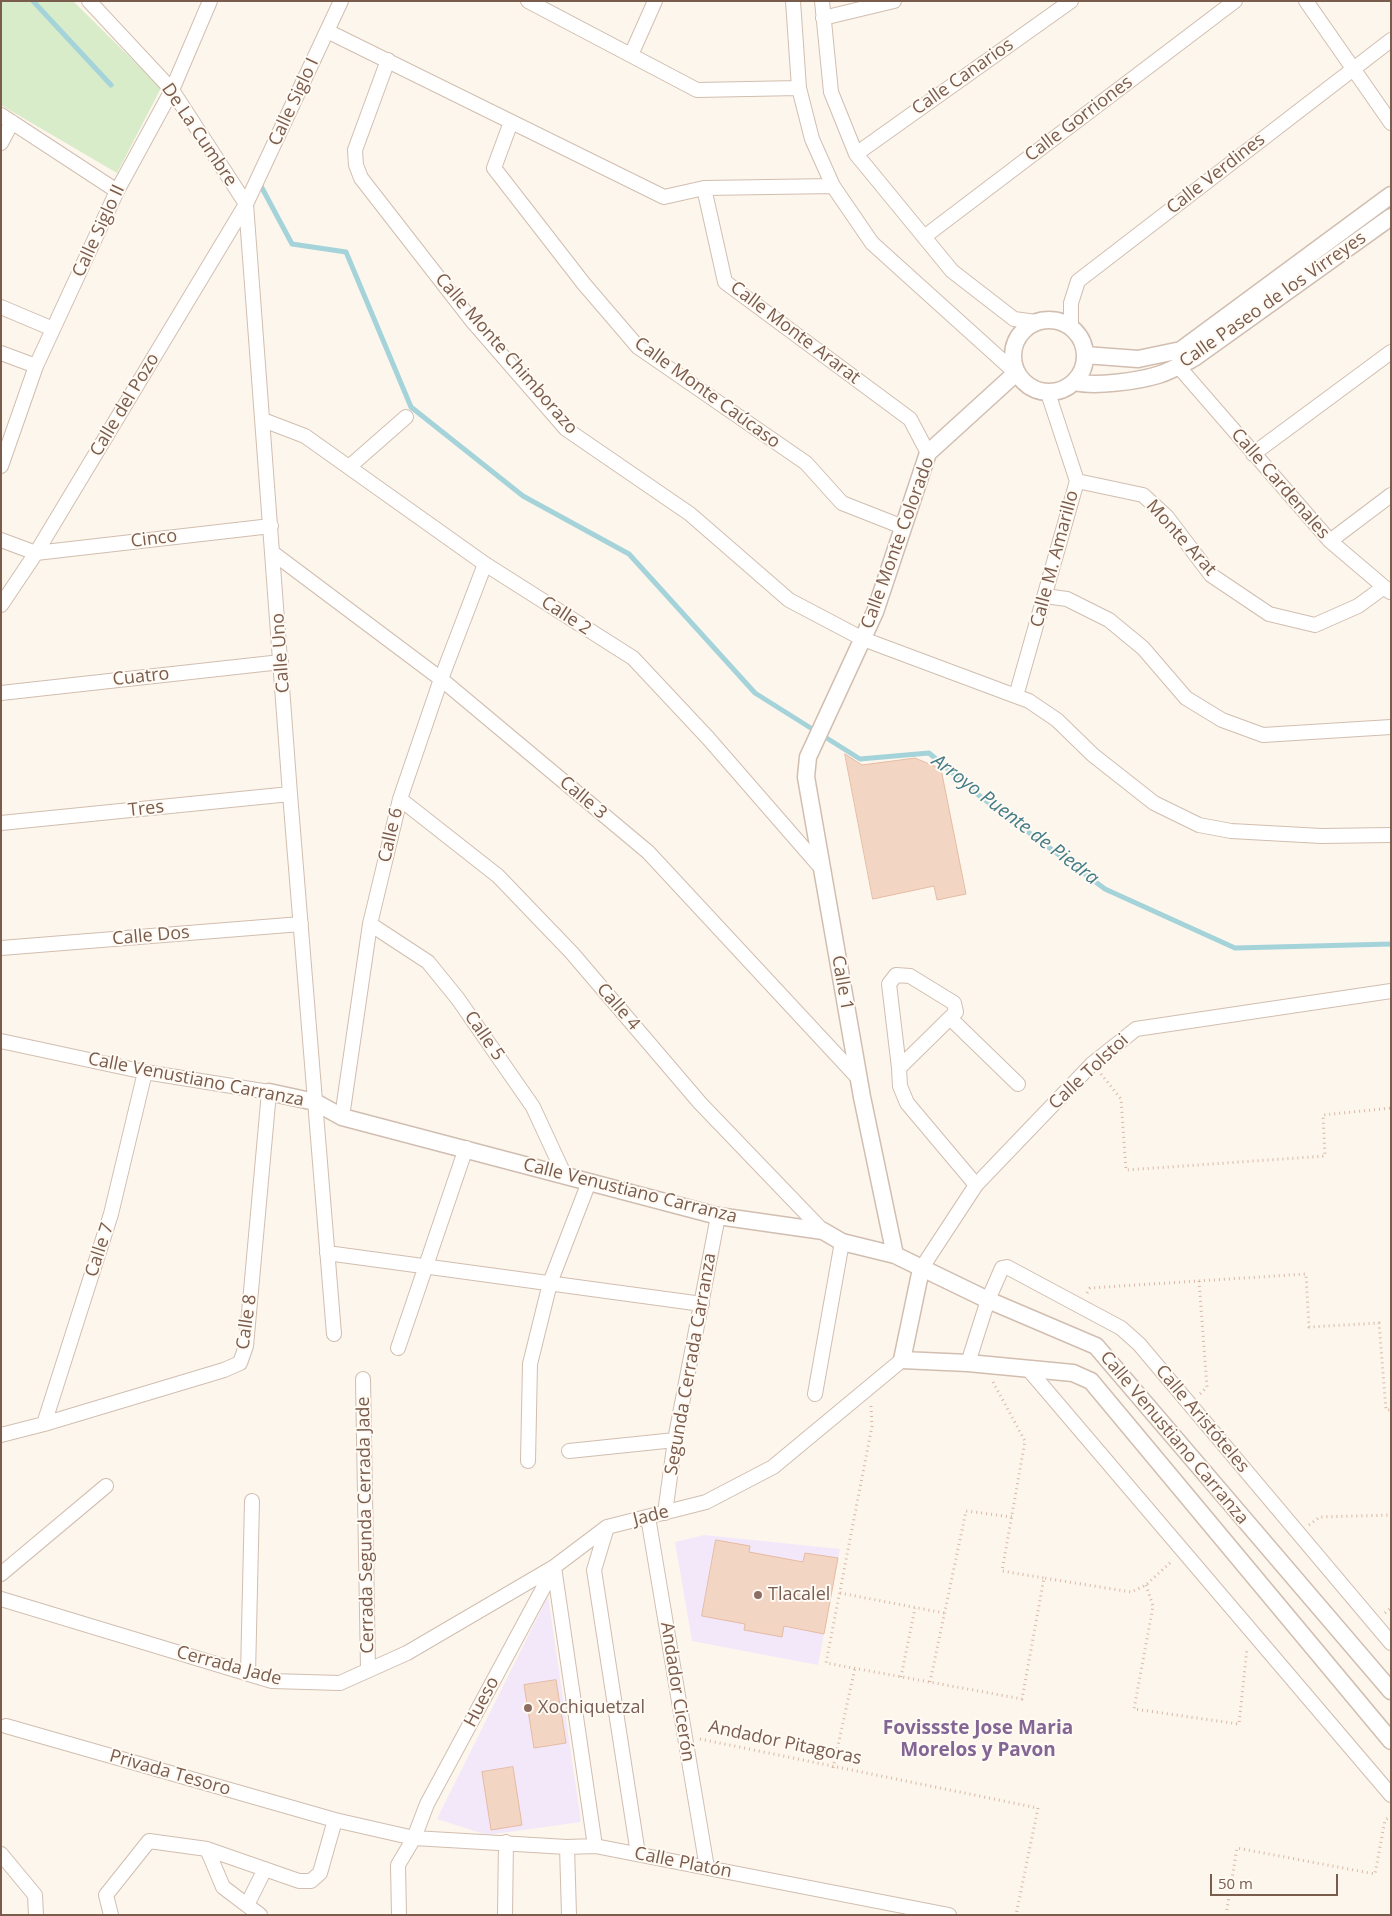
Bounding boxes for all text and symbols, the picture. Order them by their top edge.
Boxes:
street label: Calle Canarios [908,34,1018,120]
street label: Calle Siglo I [264,55,324,149]
street label: Calle Gorriones [1021,72,1137,166]
street label: De La Cumbre [157,79,241,191]
street label: Calle Verdines [1163,129,1269,219]
street label: Calle Siglo II [68,181,130,281]
street label: Calle Paseo de los Virreyes [1176,227,1370,373]
street label: Calle Monte Chimborazo [430,269,582,439]
street label: Calle Monte Ararat [726,277,864,389]
street label: Calle Monte Caúcaso [630,333,784,453]
street label: Calle del Pozo [86,350,164,460]
street label: Calle Cardenales [1226,424,1334,544]
street label: Calle Monte Colorado [857,454,939,632]
street label: Calle M. Amarillo [1026,488,1084,630]
street label: Monte Arat [1141,496,1221,580]
street label: Cinco [130,525,178,553]
street label: Calle 2 [537,592,595,640]
street label: Calle Uno [267,612,295,694]
street label: Cuatro [112,663,170,691]
water label: Arroyo Puente de Piedra [927,750,1103,890]
street label: Calle 3 [555,772,611,824]
street label: Tres [127,796,165,822]
street label: Calle 6 [374,806,408,864]
street label: Calle Dos [111,922,191,950]
street label: Calle 1 [827,954,857,1012]
street label: Calle 4 [592,979,644,1035]
street label: Calle 5 [459,1007,509,1065]
street label: Calle Tolstoi [1045,1030,1133,1114]
street label: Calle Venustiano Carranza [86,1048,306,1112]
street label: Calle Venustiano Carranza [521,1154,739,1228]
street label: Calle 7 [81,1220,119,1280]
street label: Segunda Cerrada Carranza [661,1251,721,1477]
street label: Calle 8 [232,1293,262,1351]
street label: Calle Venustiano Carranza [1095,1347,1253,1529]
street label: Calle Aristóteles [1151,1361,1253,1477]
street label: Cerrada Segunda Cerrada Jade [353,1396,379,1654]
street label: Jade [631,1501,671,1531]
place label: Tlacalel [768,1584,830,1606]
marker: Tlacalel [752,1589,764,1601]
street label: Andador Cicerón [655,1621,699,1763]
street label: Cerrada Jade [174,1642,284,1690]
street label: Hueso [460,1673,504,1731]
place label: Xochiquetzal [538,1697,645,1719]
marker: Xochiquetzal [522,1702,534,1714]
street label: Andador Pitagoras [707,1716,863,1770]
district label: Fovissste Jose Maria Morelos y Pavon [883,1718,1073,1762]
street label: Privada Tesoro [107,1745,233,1801]
street label: Calle Platón [632,1843,734,1883]
scale bar [1212,1864,1340,1896]
text: 50 m [1218,1873,1253,1893]

